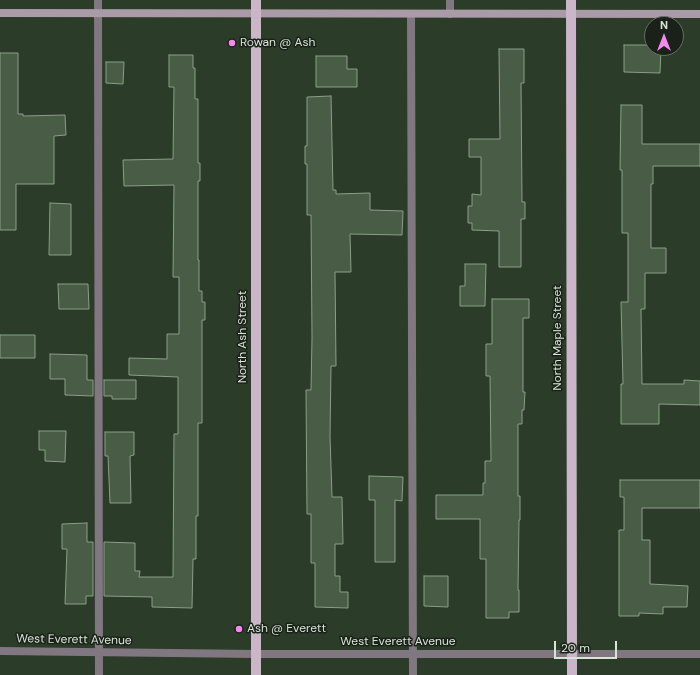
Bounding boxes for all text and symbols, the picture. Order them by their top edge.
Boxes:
north arrow [644,16,684,56]
text: N [660,18,668,32]
place label: Rowan @ Ash [240,36,315,50]
marker: Rowan @ Ash [227,38,237,48]
street label: North Maple Street [551,285,565,391]
street label: North Ash Street [236,291,250,383]
place label: Ash @ Everett [247,622,326,636]
marker: Ash @ Everett [234,624,244,634]
street label: West Everett Avenue [16,632,132,648]
scale bar [556,633,619,659]
street label: West Everett Avenue [340,635,456,649]
text: 20 m [561,640,590,656]

